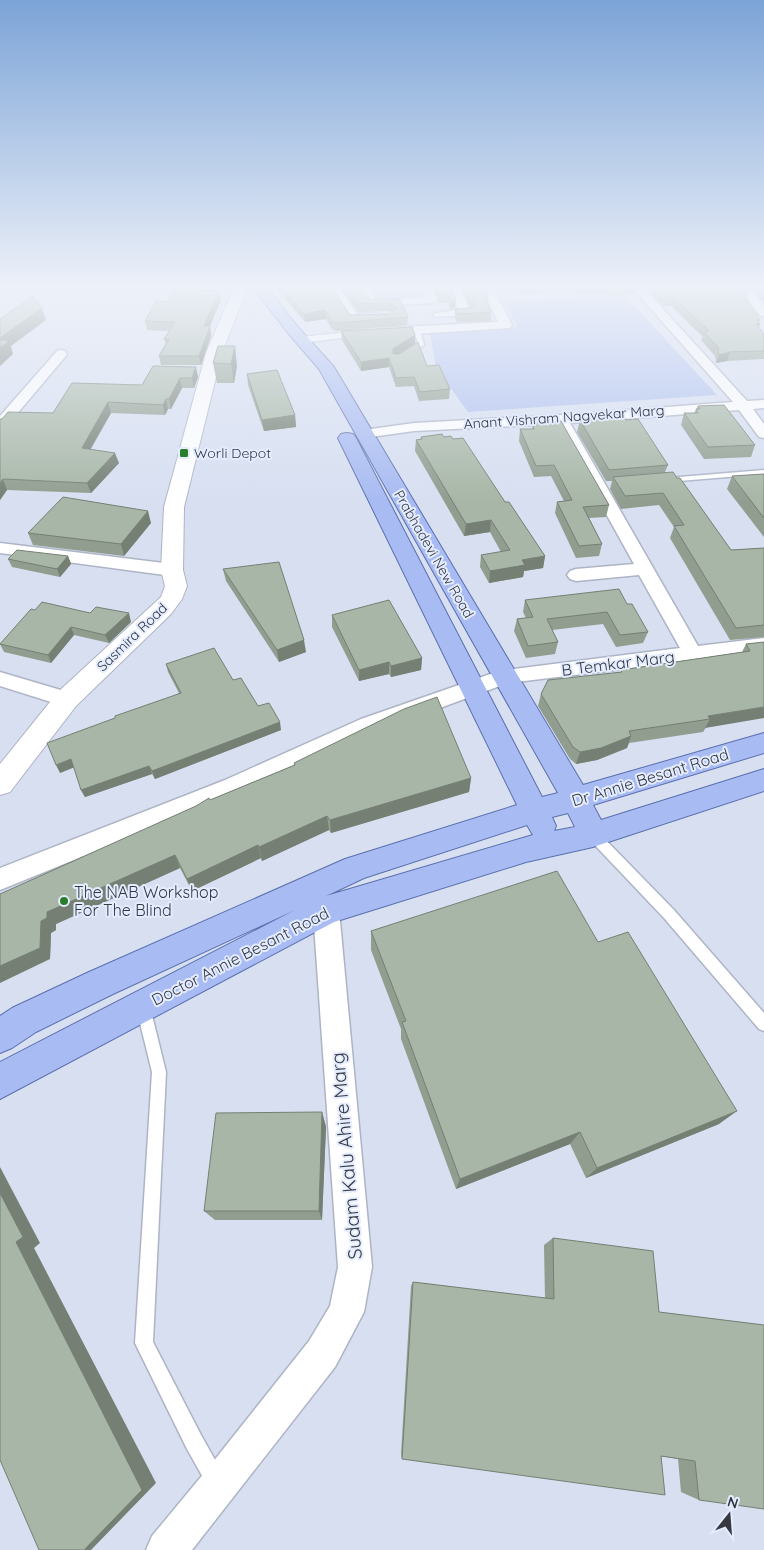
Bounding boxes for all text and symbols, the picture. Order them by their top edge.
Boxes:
street label: Anant Vishram Nagvekar Marg [463,401,665,433]
place label: Worli Depot [194,444,271,462]
marker: Worli Depot [178,447,190,459]
street label: Prabhadevi New Road [390,487,478,621]
street label: Sasmira Road [93,599,171,675]
street label: B Temkar Marg [560,646,676,680]
street label: Dr Annie Besant Road [569,744,731,810]
place label: The NAB Workshop For The Blind [74,882,218,920]
marker: The NAB Workshop For The Blind [58,895,70,907]
street label: Doctor Annie Besant Road [148,903,332,1009]
street label: Sudam Kalu Ahire Marg [325,1051,367,1261]
north arrow [704,1490,754,1540]
text: N [725,1492,740,1513]

